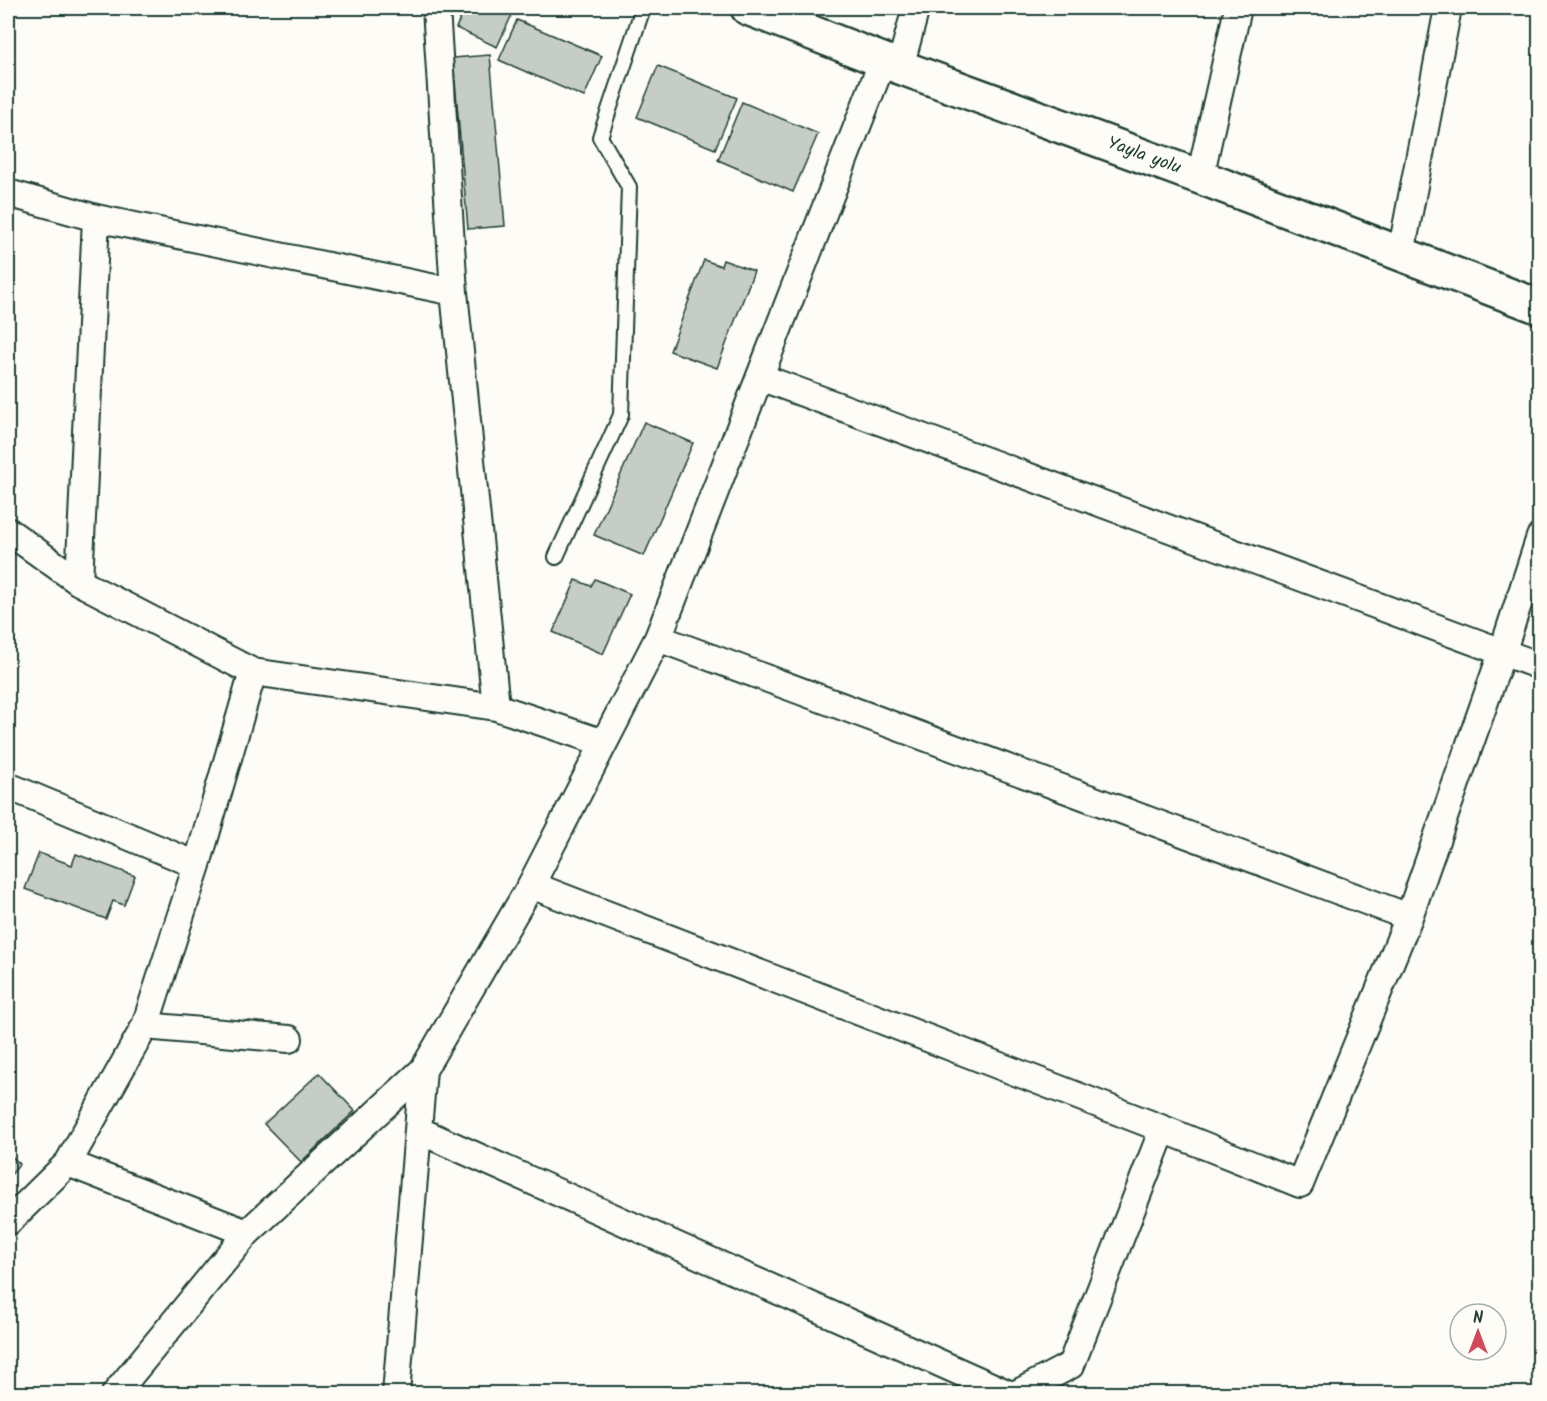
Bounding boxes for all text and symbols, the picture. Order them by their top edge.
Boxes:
street label: Yayla yolu [1103,129,1185,183]
north arrow [1448,1302,1508,1362]
text: N [1473,1306,1483,1331]

